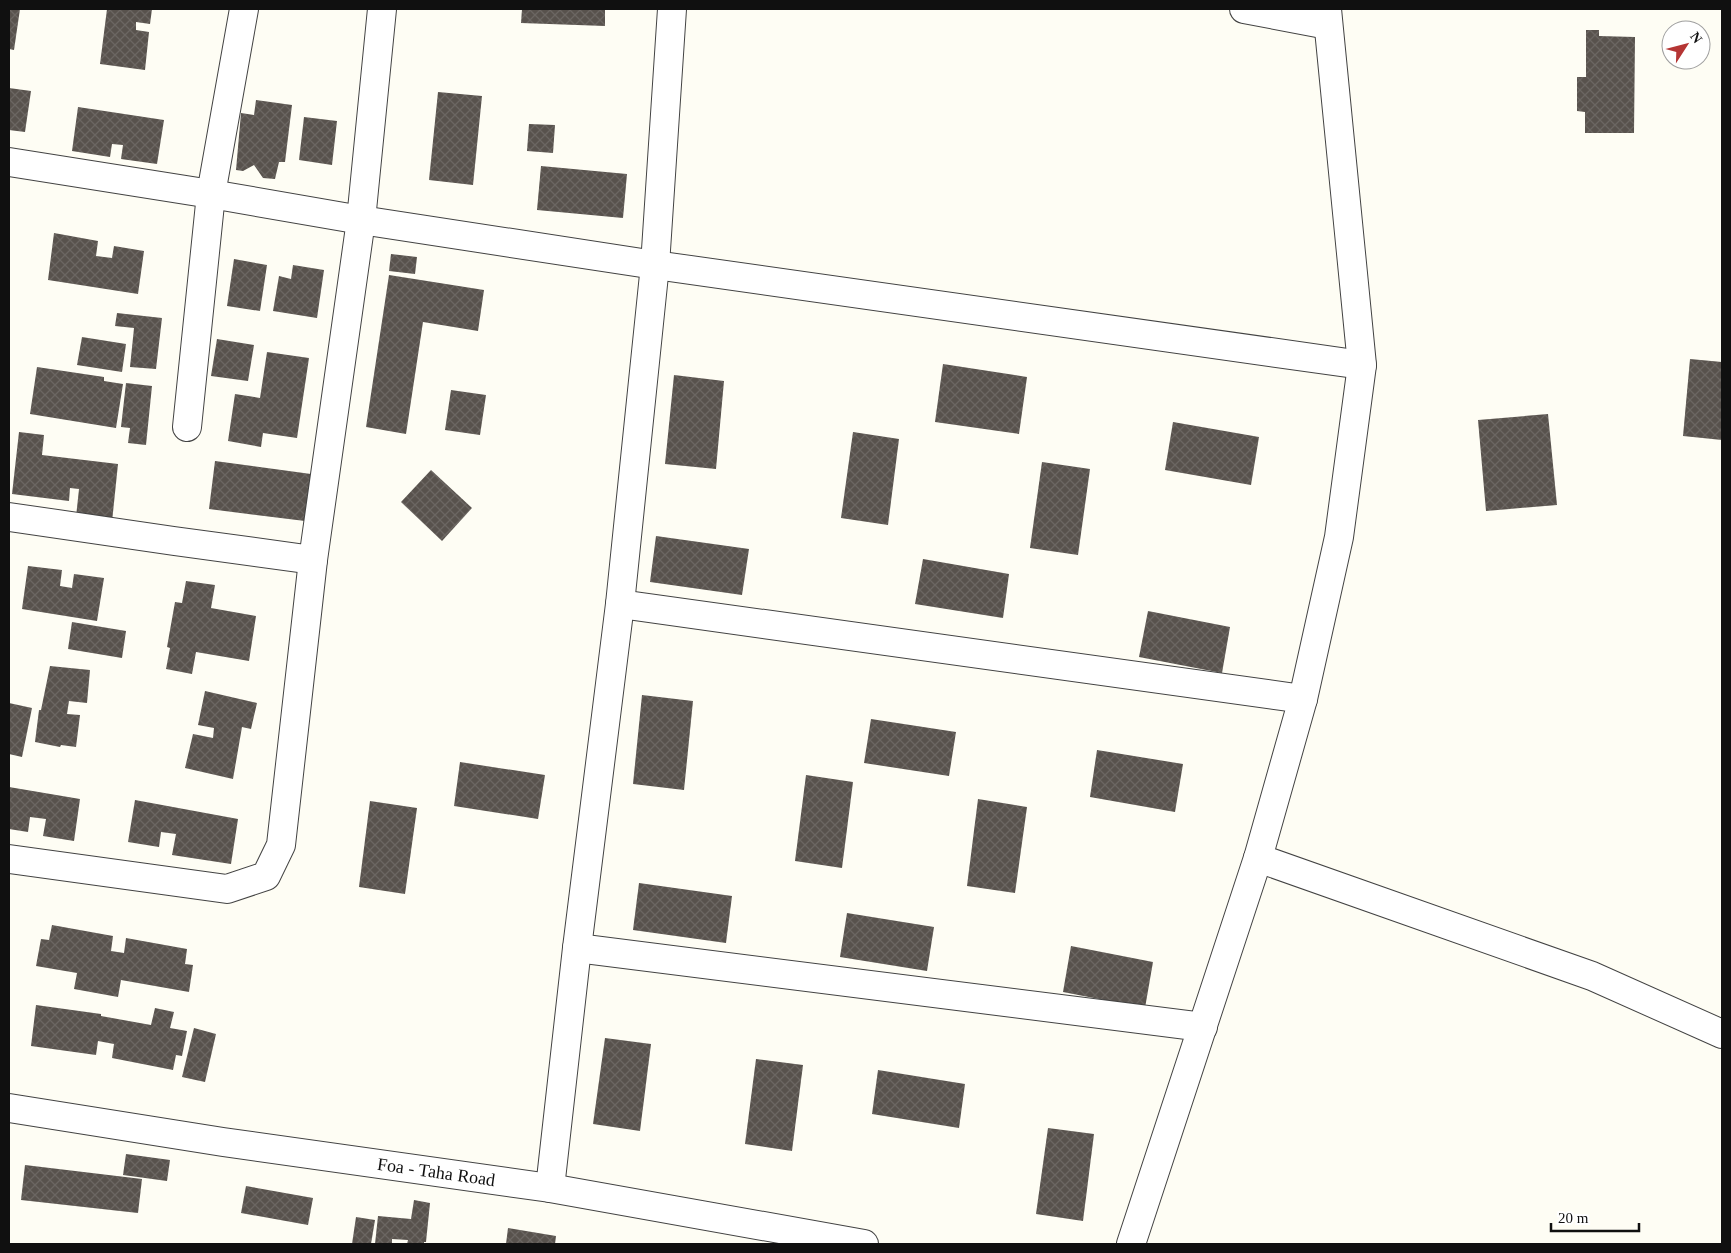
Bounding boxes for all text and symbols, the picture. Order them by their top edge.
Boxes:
north arrow [1661,20,1711,70]
text: N [1687,29,1705,46]
street label: Foa - Taha Road [376,1154,497,1190]
scale bar [1551,1200,1638,1232]
text: 20 m [1558,1210,1589,1226]

